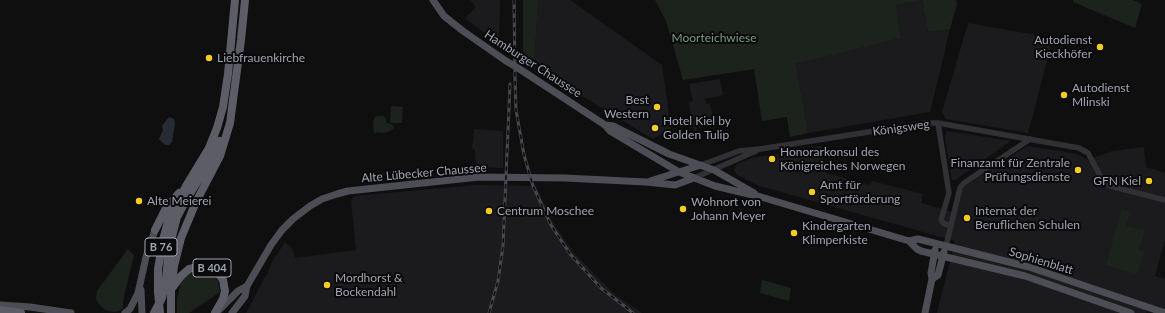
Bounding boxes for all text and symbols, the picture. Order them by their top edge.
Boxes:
street label: Hamburger Chaussee [482,27,584,101]
park label: Moorteichwiese [672,31,756,45]
place label: Autodienst Kieckhöfer [1034,33,1092,61]
marker: Autodienst Kieckhöfer [1095,42,1105,52]
place label: Liebfrauenkirche [217,51,305,65]
marker: Liebfrauenkirche [204,53,214,63]
place label: Autodienst Mlinski [1072,81,1130,109]
marker: Autodienst Mlinski [1059,90,1069,100]
place label: Best Western [604,93,649,121]
marker: Best Western [652,102,662,112]
place label: Hotel Kiel by Golden Tulip [663,114,731,142]
street label: Königsweg [872,117,930,139]
marker: Hotel Kiel by Golden Tulip [650,123,660,133]
place label: Honorarkonsul des Königreiches Norwegen [780,145,905,173]
marker: Honorarkonsul des Königreiches Norwegen [767,154,777,164]
place label: Finanzamt für Zentrale Prüfungsdienste [951,156,1070,184]
street label: Alte Lübecker Chaussee [361,160,487,186]
marker: Finanzamt für Zentrale Prüfungsdienste [1073,165,1083,175]
place label: GFN Kiel [1093,174,1141,188]
marker: GFN Kiel [1144,176,1154,186]
place label: Amt für Sportförderung [820,178,900,206]
marker: Amt für Sportförderung [807,187,817,197]
place label: Alte Meierei [147,194,211,208]
place label: Wohnort von Johann Meyer [691,195,766,223]
marker: Alte Meierei [134,196,144,206]
place label: Centrum Moschee [497,204,594,218]
marker: Wohnort von Johann Meyer [678,204,688,214]
place label: Internat der Beruflichen Schulen [975,204,1080,232]
marker: Centrum Moschee [484,206,494,216]
marker: Internat der Beruflichen Schulen [962,213,972,223]
place label: Kindergarten Klimperkiste [802,219,871,247]
marker: Kindergarten Klimperkiste [789,228,799,238]
road number: B 76 [145,238,177,256]
street label: Sophienblatt [1007,244,1075,278]
road number: B 404 [193,259,231,277]
place label: Mordhorst & Bockendahl [335,271,403,299]
marker: Mordhorst & Bockendahl [322,280,332,290]

